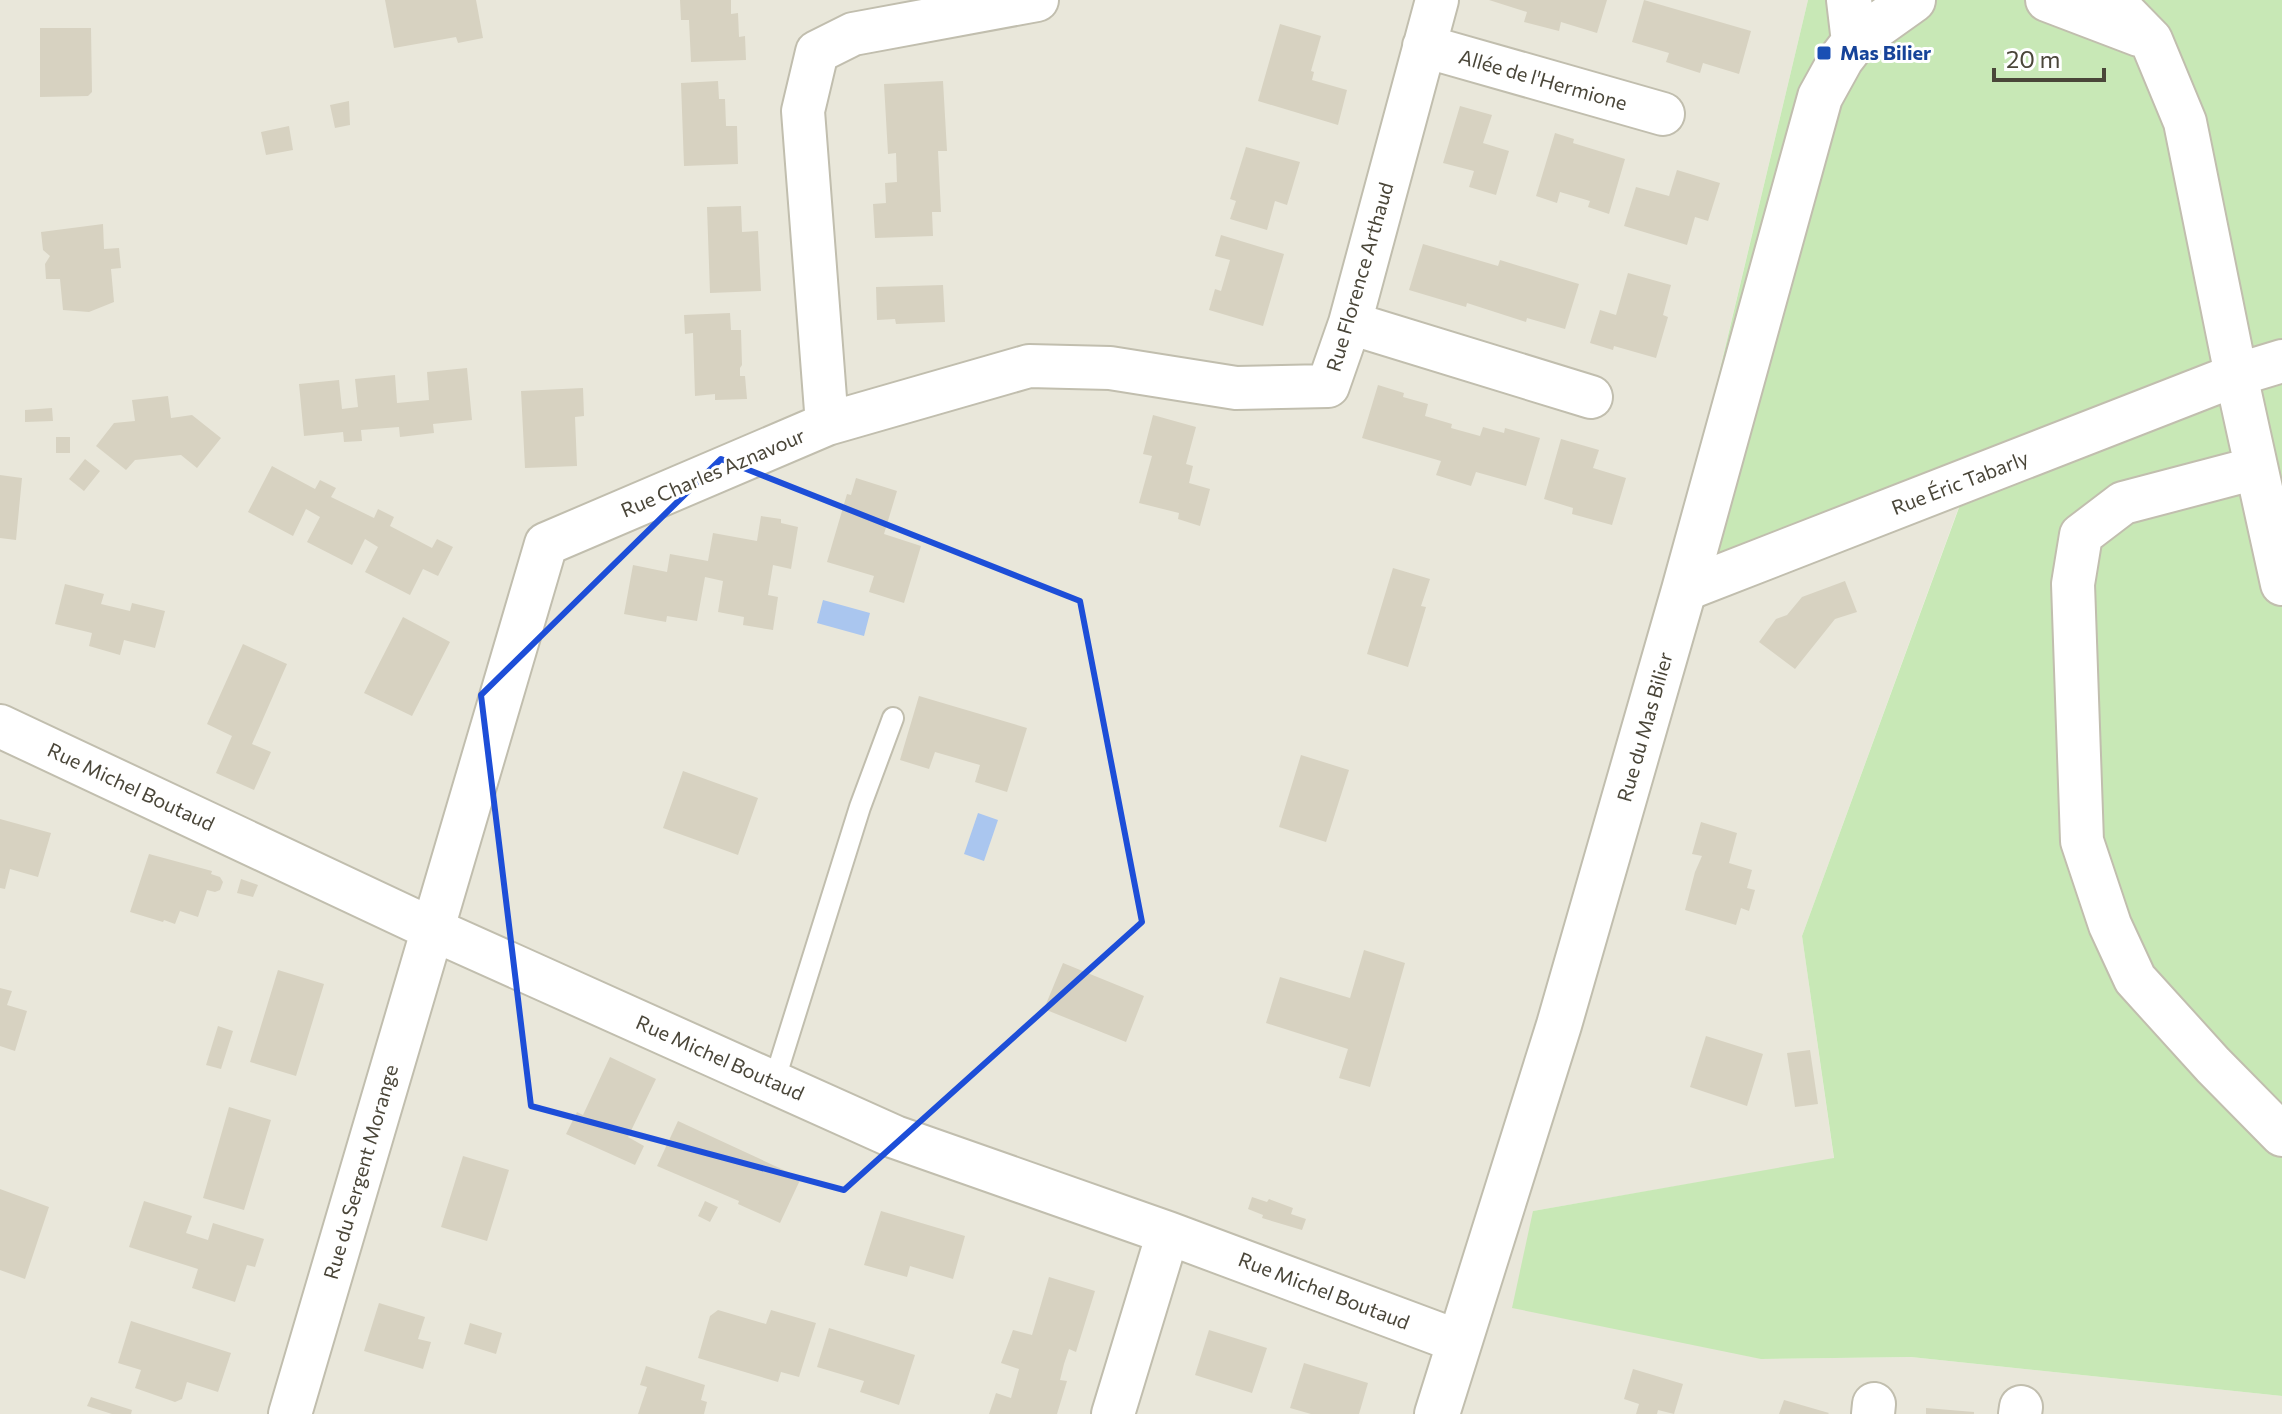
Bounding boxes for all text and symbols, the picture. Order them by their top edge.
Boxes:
scale bar [1994,32,2104,82]
place label: Mas Bilier [1840,40,1931,64]
street label: Allée de l'Hermione [1456,44,1630,115]
marker: Mas Bilier [1815,44,1833,62]
text: 20 m [2006,44,2060,73]
street label: Rue Florence Arthaud [1321,179,1398,374]
street label: Rue Charles Aznavour [617,422,808,522]
street label: Rue Éric Tabarly [1888,445,2032,519]
street label: Rue du Mas Bilier [1611,649,1677,804]
street label: Rue Michel Boutaud [44,737,219,835]
street label: Rue Michel Boutaud [633,1009,808,1105]
street label: Rue du Sergent Morange [318,1062,402,1282]
street label: Rue Michel Boutaud [1235,1246,1413,1334]

